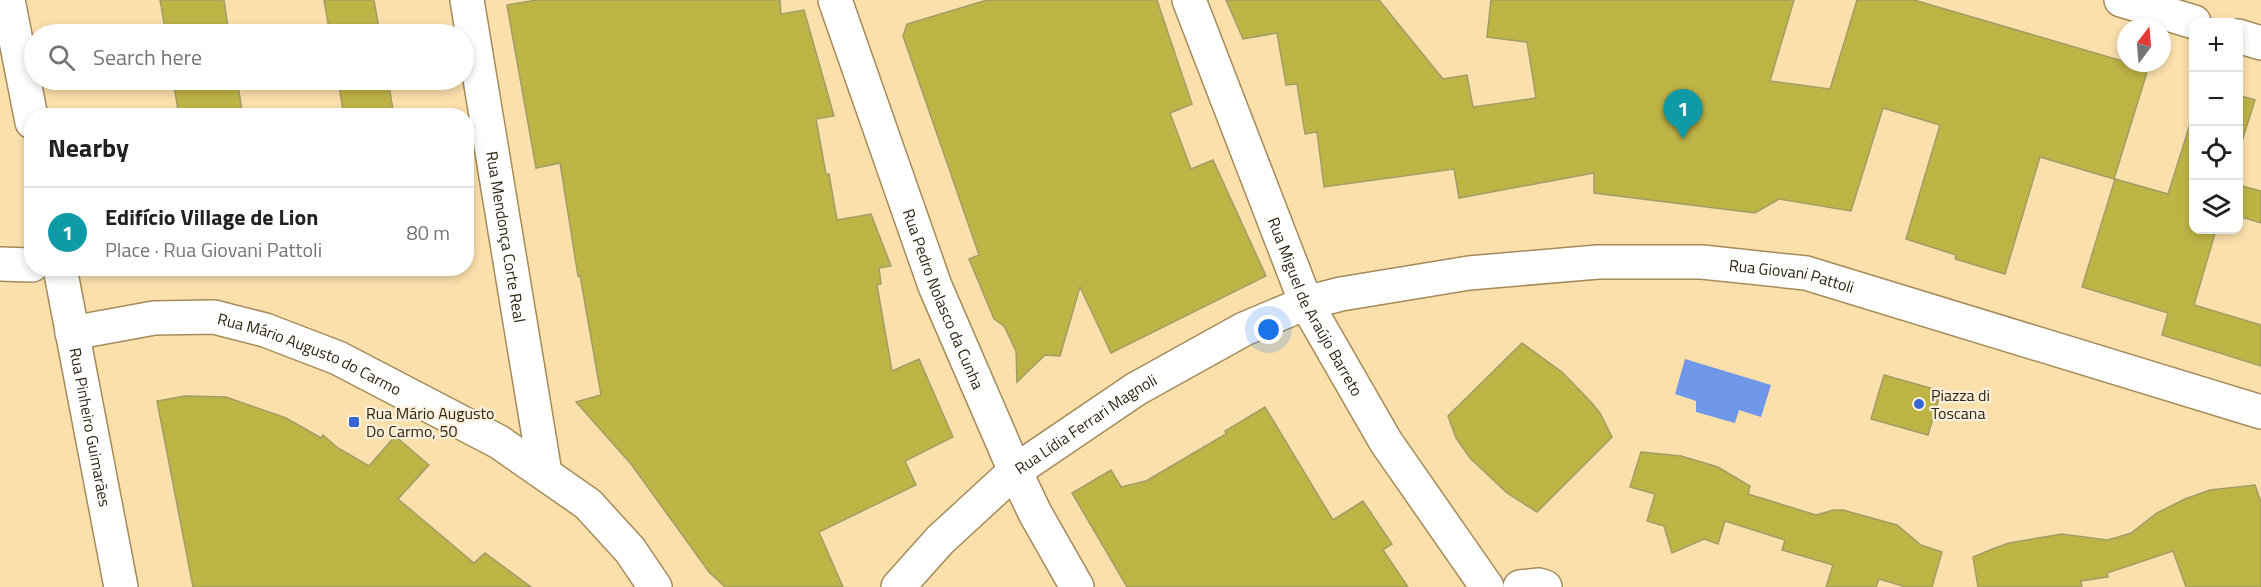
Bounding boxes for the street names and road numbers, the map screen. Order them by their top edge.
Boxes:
street label: Rua Mendonça Corte Real [480,149,532,324]
street label: Rua Pedro Nolasco da Cunha [897,205,990,393]
street label: Rua Miguel de Araújo Barreto [1262,213,1369,401]
street label: Rua Giovani Pattoli [1728,253,1857,299]
street label: Rua Mário Augusto do Carmo [215,306,406,401]
street label: Rua Pinheiro Guimarães [63,346,117,509]
street label: Rua Lídia Ferrari Magnoli [1010,368,1161,480]

